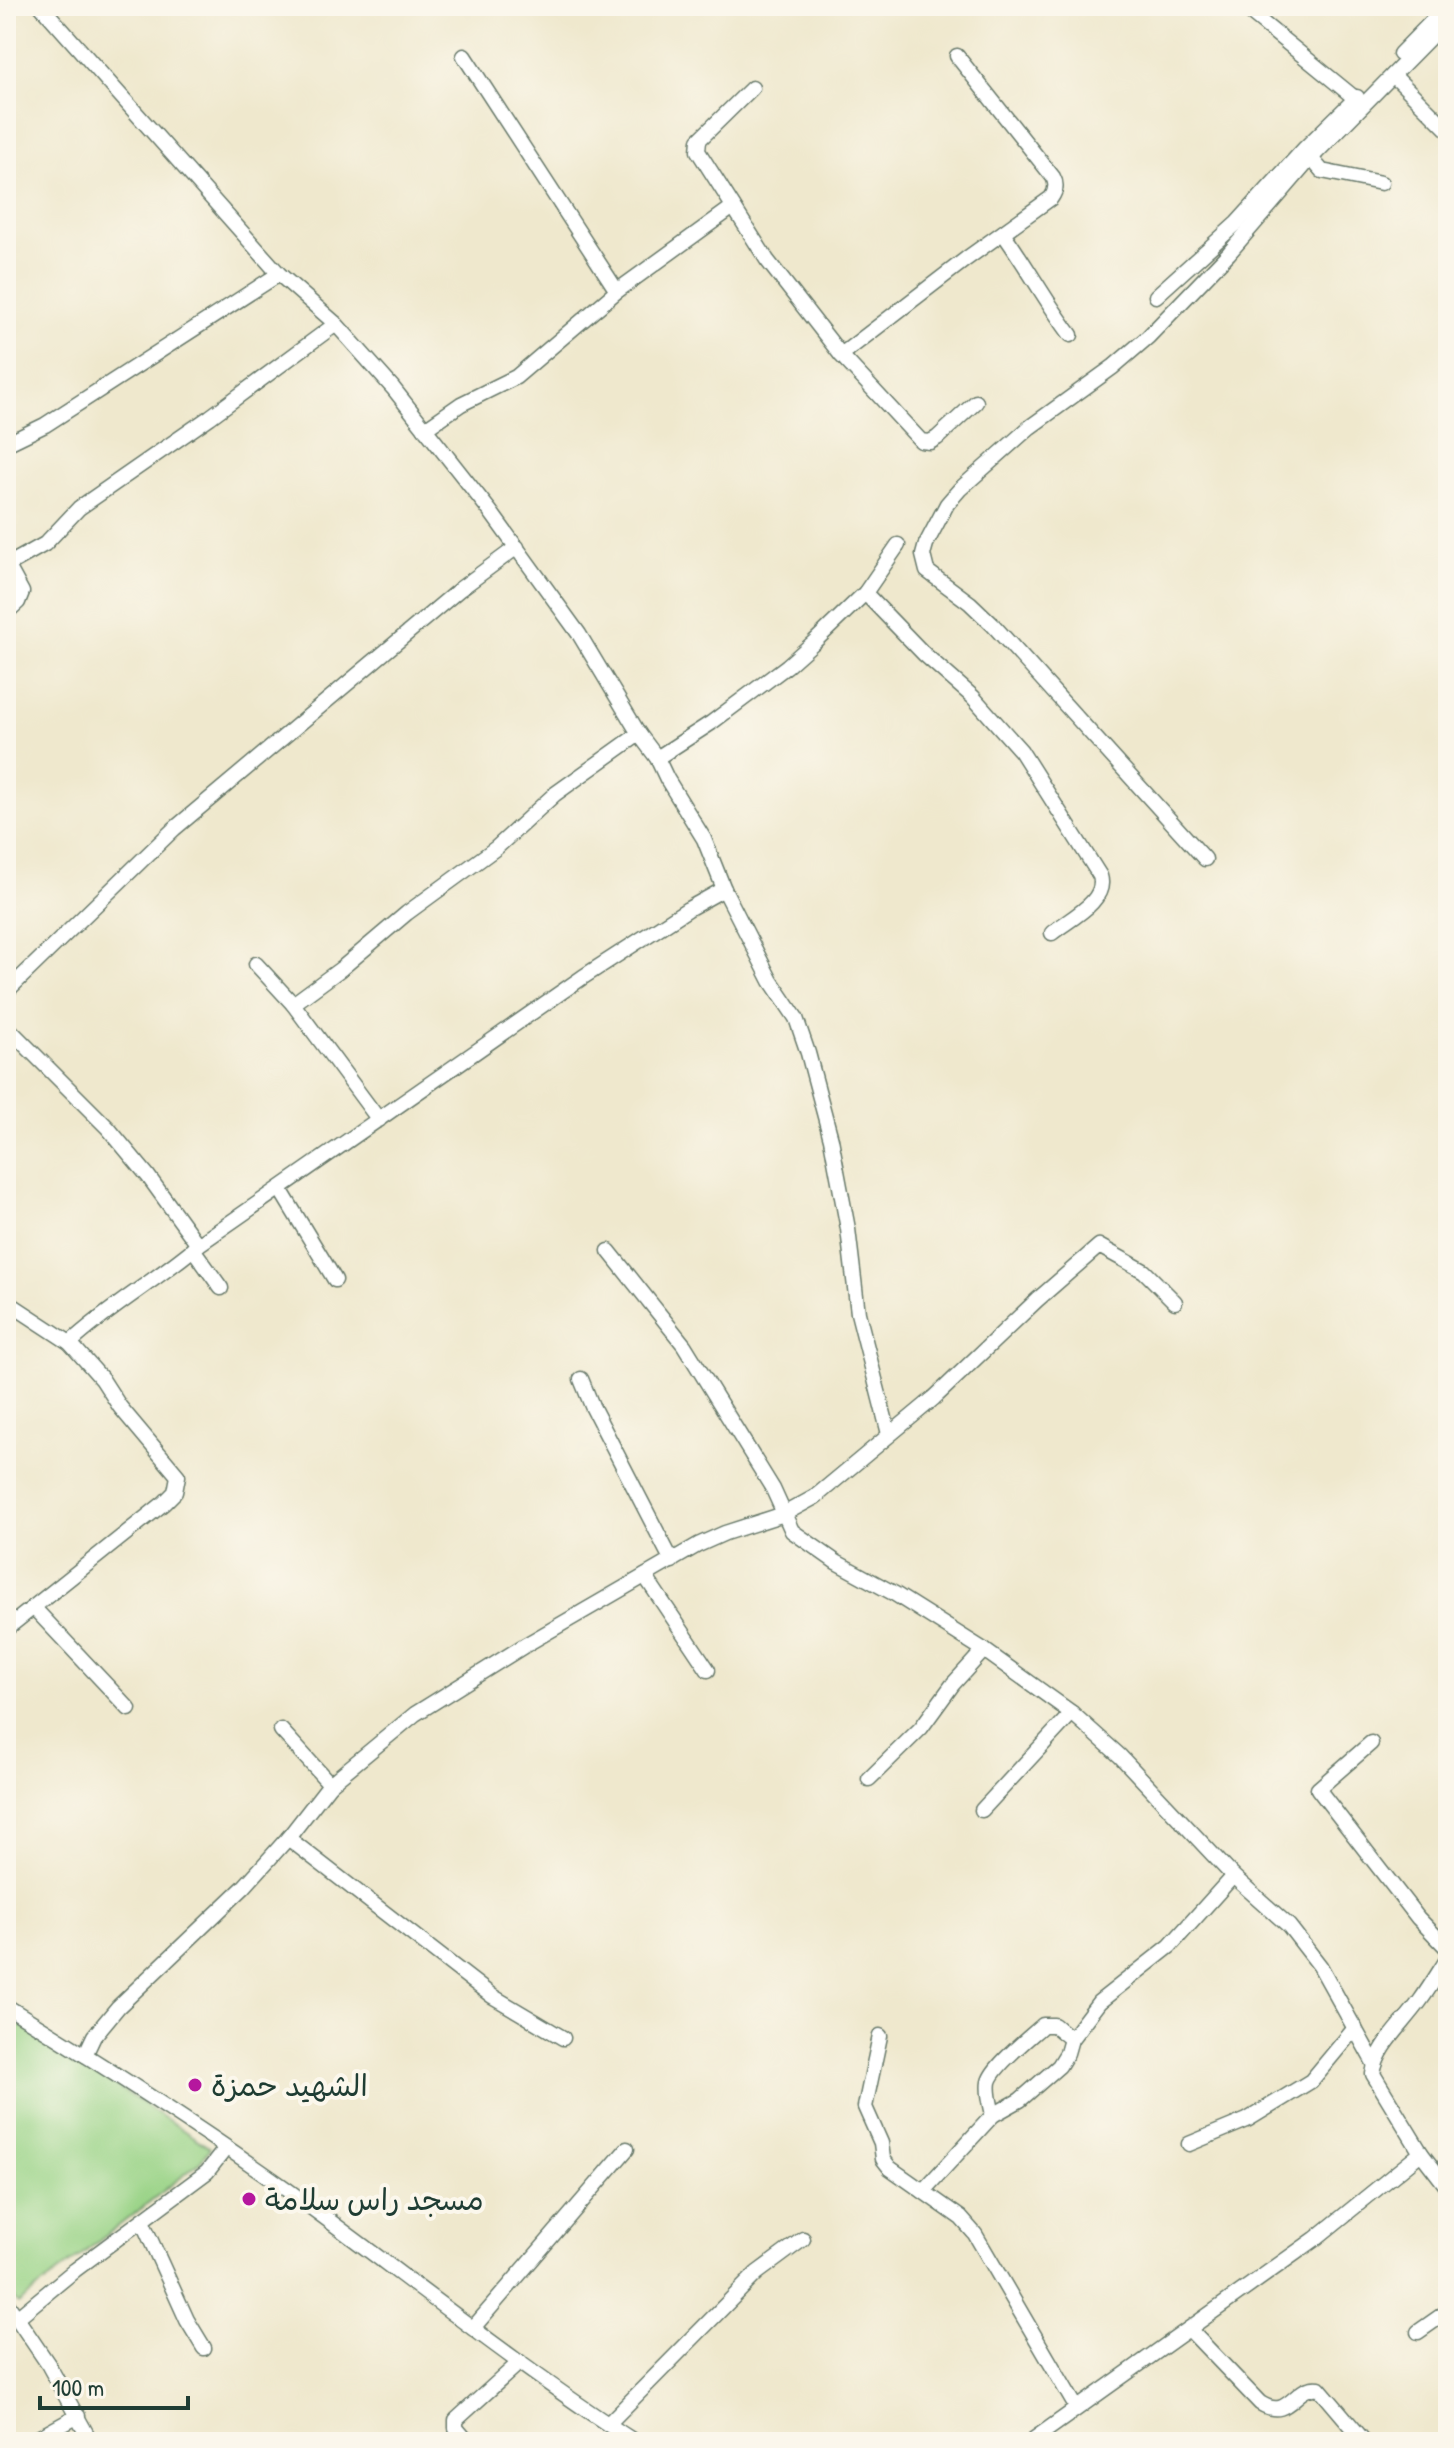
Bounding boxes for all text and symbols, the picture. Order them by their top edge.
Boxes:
place label: الشهيد حمزة [211,2065,368,2105]
marker: الشهيد حمزة [186,2076,204,2094]
place label: مسجد راس سلامة [265,2179,484,2219]
marker: مسجد راس سلامة [240,2190,258,2208]
scale bar [40,2360,188,2410]
text: 100 m [52,2371,104,2403]

